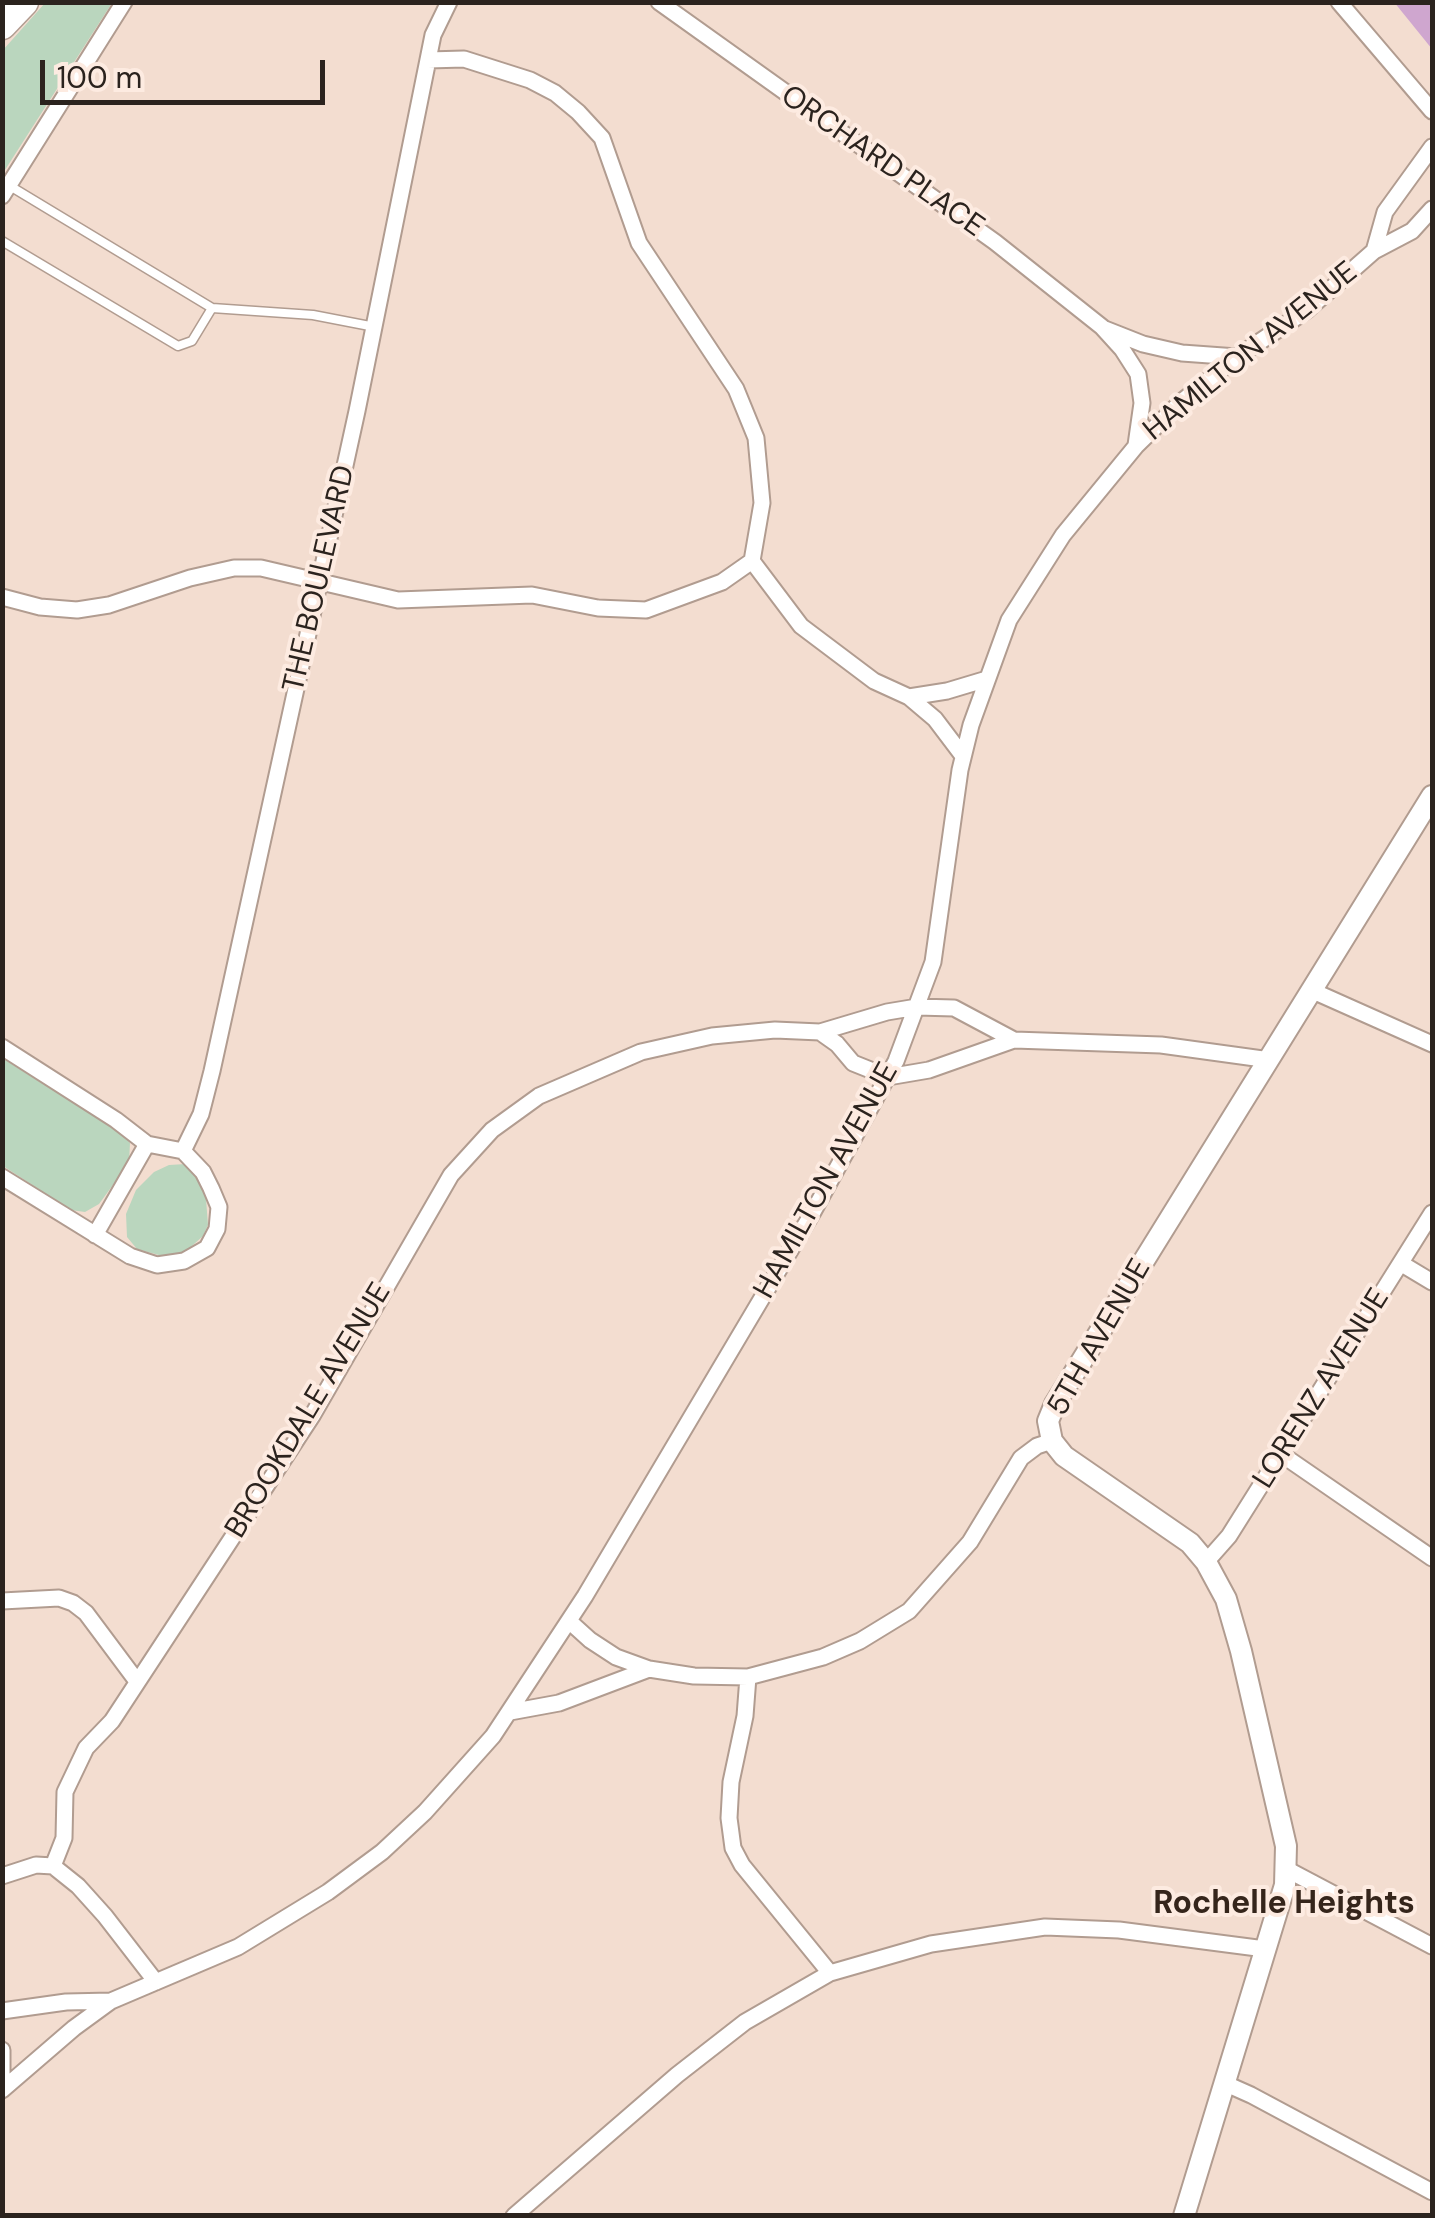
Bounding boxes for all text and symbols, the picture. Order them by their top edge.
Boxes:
scale bar [45,40,330,102]
text: 100 m [57,58,142,97]
street label: ORCHARD PLACE [773,79,991,245]
street label: HAMILTON AVENUE [1137,255,1365,449]
street label: THE BOULEVARD [276,462,364,696]
street label: HAMILTON AVENUE [747,1057,907,1305]
street label: 5TH AVENUE [1041,1253,1159,1423]
street label: BROOKDALE AVENUE [219,1277,399,1545]
street label: LORENZ AVENUE [1246,1283,1398,1495]
district label: Rochelle Heights [1153,1886,1415,1924]

